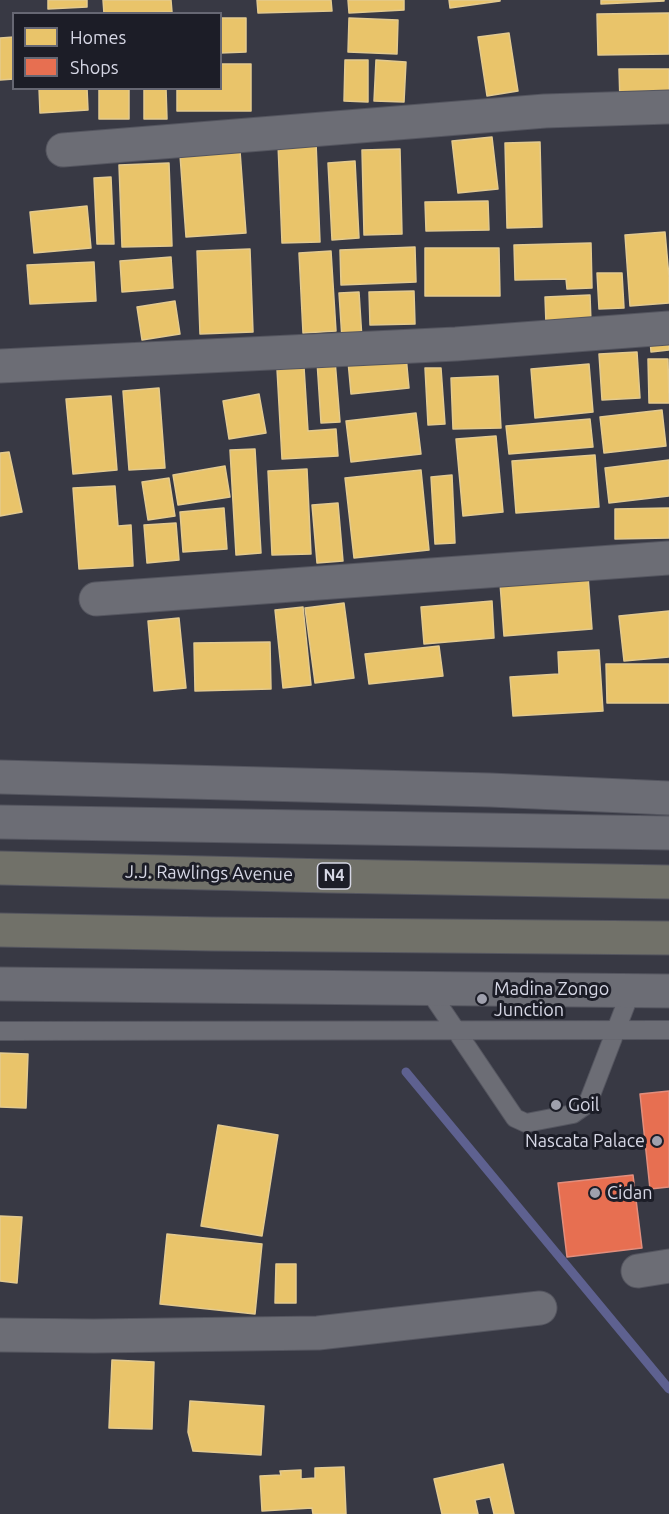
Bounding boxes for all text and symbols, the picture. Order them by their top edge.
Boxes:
legend [12,12,222,90]
text: Homes [70,27,126,47]
text: Shops [70,57,119,77]
street label: J.J. Rawlings Avenue [125,861,293,885]
road number: N4 [318,863,350,889]
place label: Madina Zongo Junction [494,978,609,1020]
marker: Madina Zongo Junction [475,992,489,1006]
place label: Goil [568,1094,600,1116]
marker: Goil [549,1098,563,1112]
place label: Nascata Palace [525,1130,645,1152]
marker: Nascata Palace [650,1134,664,1148]
place label: Cidan [607,1182,652,1204]
marker: Cidan [588,1186,602,1200]

